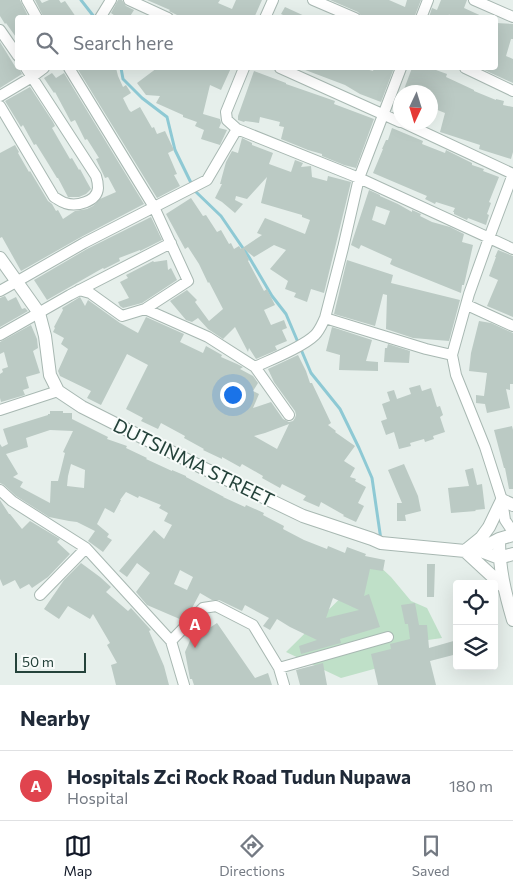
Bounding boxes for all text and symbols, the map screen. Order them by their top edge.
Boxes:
search box [15,15,498,70]
icon: search [33,29,61,57]
text: Search here [73,31,173,54]
north arrow [393,85,438,130]
your location [220,382,246,408]
street label: DUTSINMA STREET [110,413,278,511]
map controls [453,580,498,670]
button: locate [453,580,498,625]
pin: A [179,607,211,648]
button: layers [453,625,498,670]
scale bar [15,650,86,673]
text: 50 m [22,653,54,670]
text: Nearby [20,705,90,730]
text: Hospitals Zci Rock Road Tudun Nupawa [67,765,411,788]
text: A [30,776,42,795]
text: 180 m [449,776,493,795]
text: Hospital [67,788,128,807]
tab: Map [63,832,92,879]
tab: Directions [219,832,285,879]
tab: Saved [412,832,450,879]

